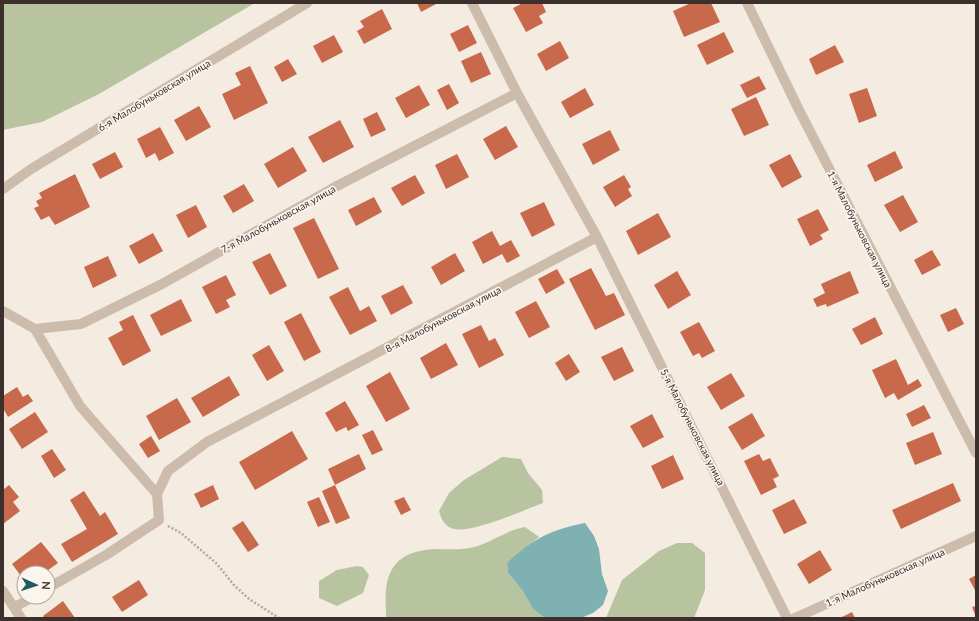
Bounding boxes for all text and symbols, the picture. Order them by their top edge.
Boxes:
street label: 6-я Малобуньковская улица [96,57,212,133]
street label: 1-я Малобуньковская улица [825,169,895,289]
street label: 7-я Малобуньковская улица [219,182,337,256]
street label: 8-я Малобуньковская улица [383,283,503,355]
street label: 5-я Малобуньковская улица [658,367,728,487]
street label: 1-я Малобуньковская улица [824,545,946,609]
north arrow [16,565,56,605]
text: N [40,581,53,590]

